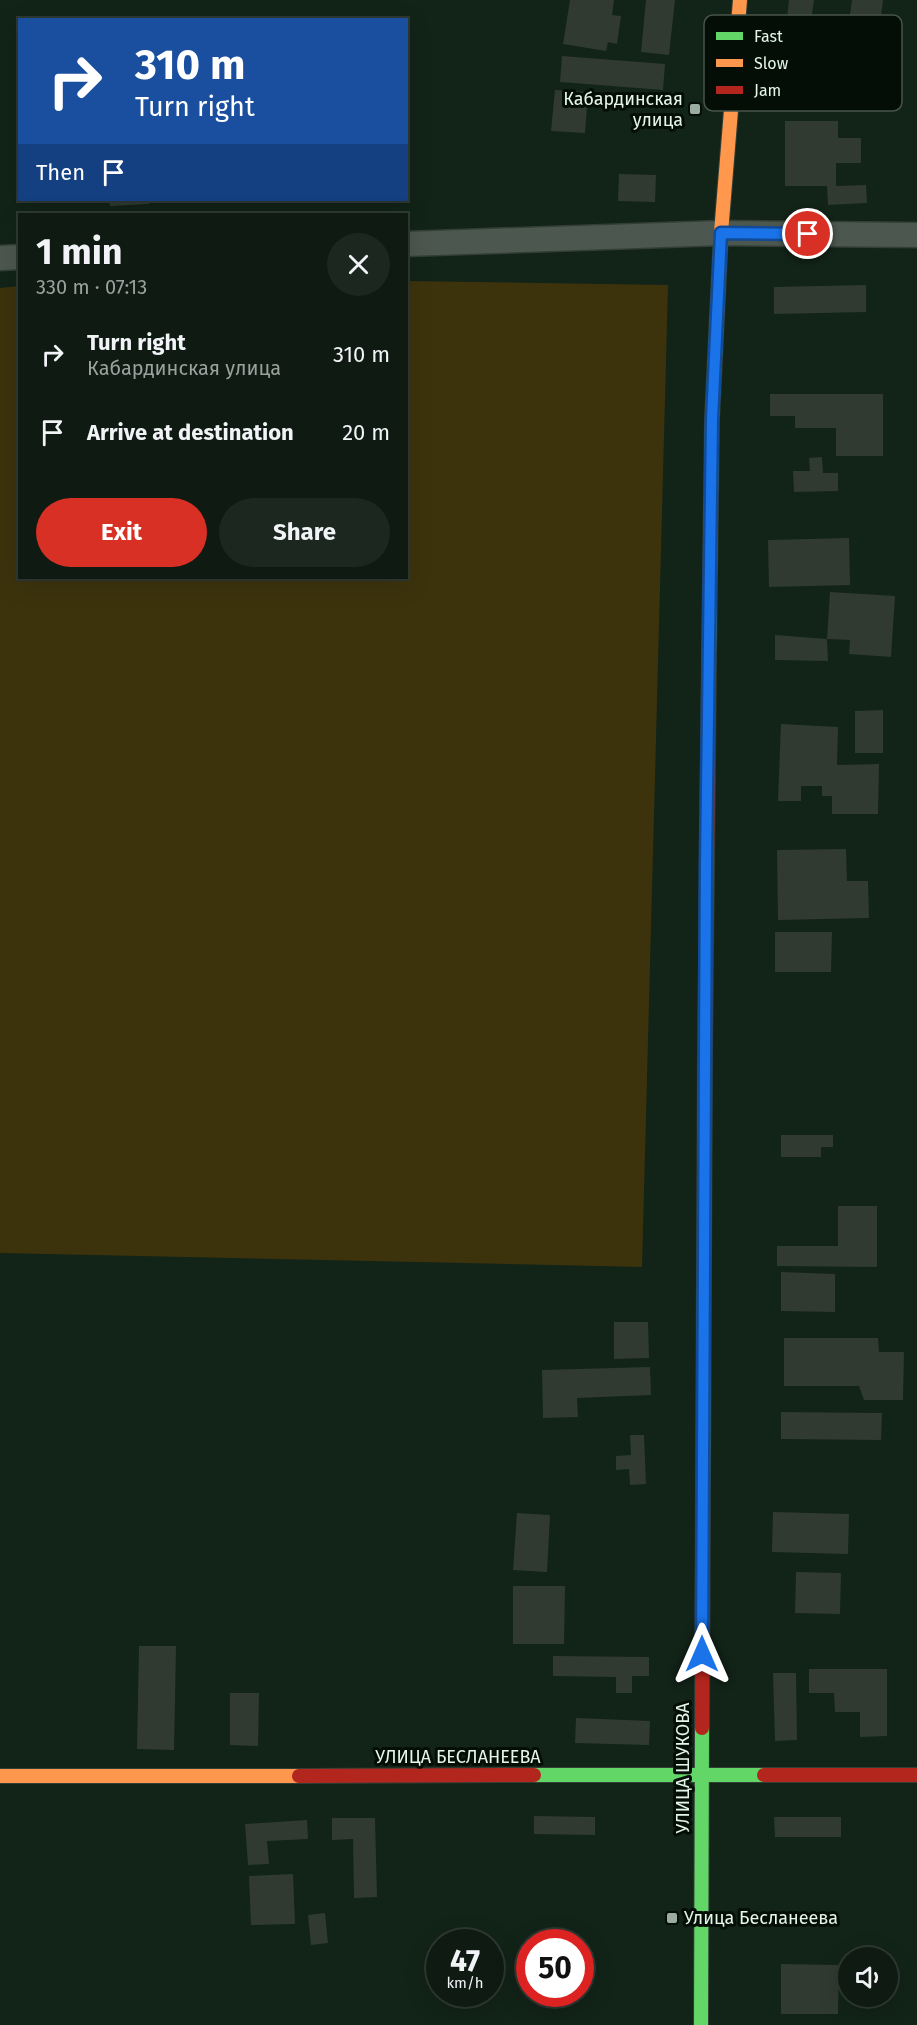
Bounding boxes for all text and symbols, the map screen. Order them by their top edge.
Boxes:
legend [704,15,902,111]
text: Fast [754,27,783,46]
text: 310 m [135,40,245,90]
icon: right [36,42,114,120]
text: Slow [754,54,789,73]
text: Jam [754,81,781,100]
place label: Кабардинская улица [563,88,683,131]
text: Turn right [135,91,255,123]
marker: Кабардинская улица [688,102,702,116]
icon: arrive [97,156,130,189]
text: Then [36,159,85,186]
pin [782,208,833,259]
icon: arrive [791,217,824,250]
text: 1 min [36,230,123,274]
button: close [327,233,390,296]
text: 330 m · 07:13 [36,275,147,299]
text: Turn right [87,329,186,356]
icon: right [36,338,69,371]
text: 310 m [333,341,390,368]
text: Кабардинская улица [87,356,281,380]
icon: arrive [36,416,69,449]
text: Arrive at destination [87,419,294,446]
text: 20 m [342,419,390,446]
button: Exit [36,498,207,567]
button: Share [219,498,390,567]
position arrow [670,1622,734,1686]
street label: УЛИЦА ШУКОВА [672,1702,694,1833]
street label: УЛИЦА БЕСЛАНЕЕВА [375,1746,541,1768]
place label: Улица Бесланеева [684,1907,838,1929]
marker: Улица Бесланеева [665,1911,679,1925]
speed limit sign: 50 [516,1929,594,2007]
text: 47 [450,1943,480,1979]
map controls [838,1947,898,2007]
button: sound [838,1947,898,2007]
text: km/h [446,1974,484,1992]

